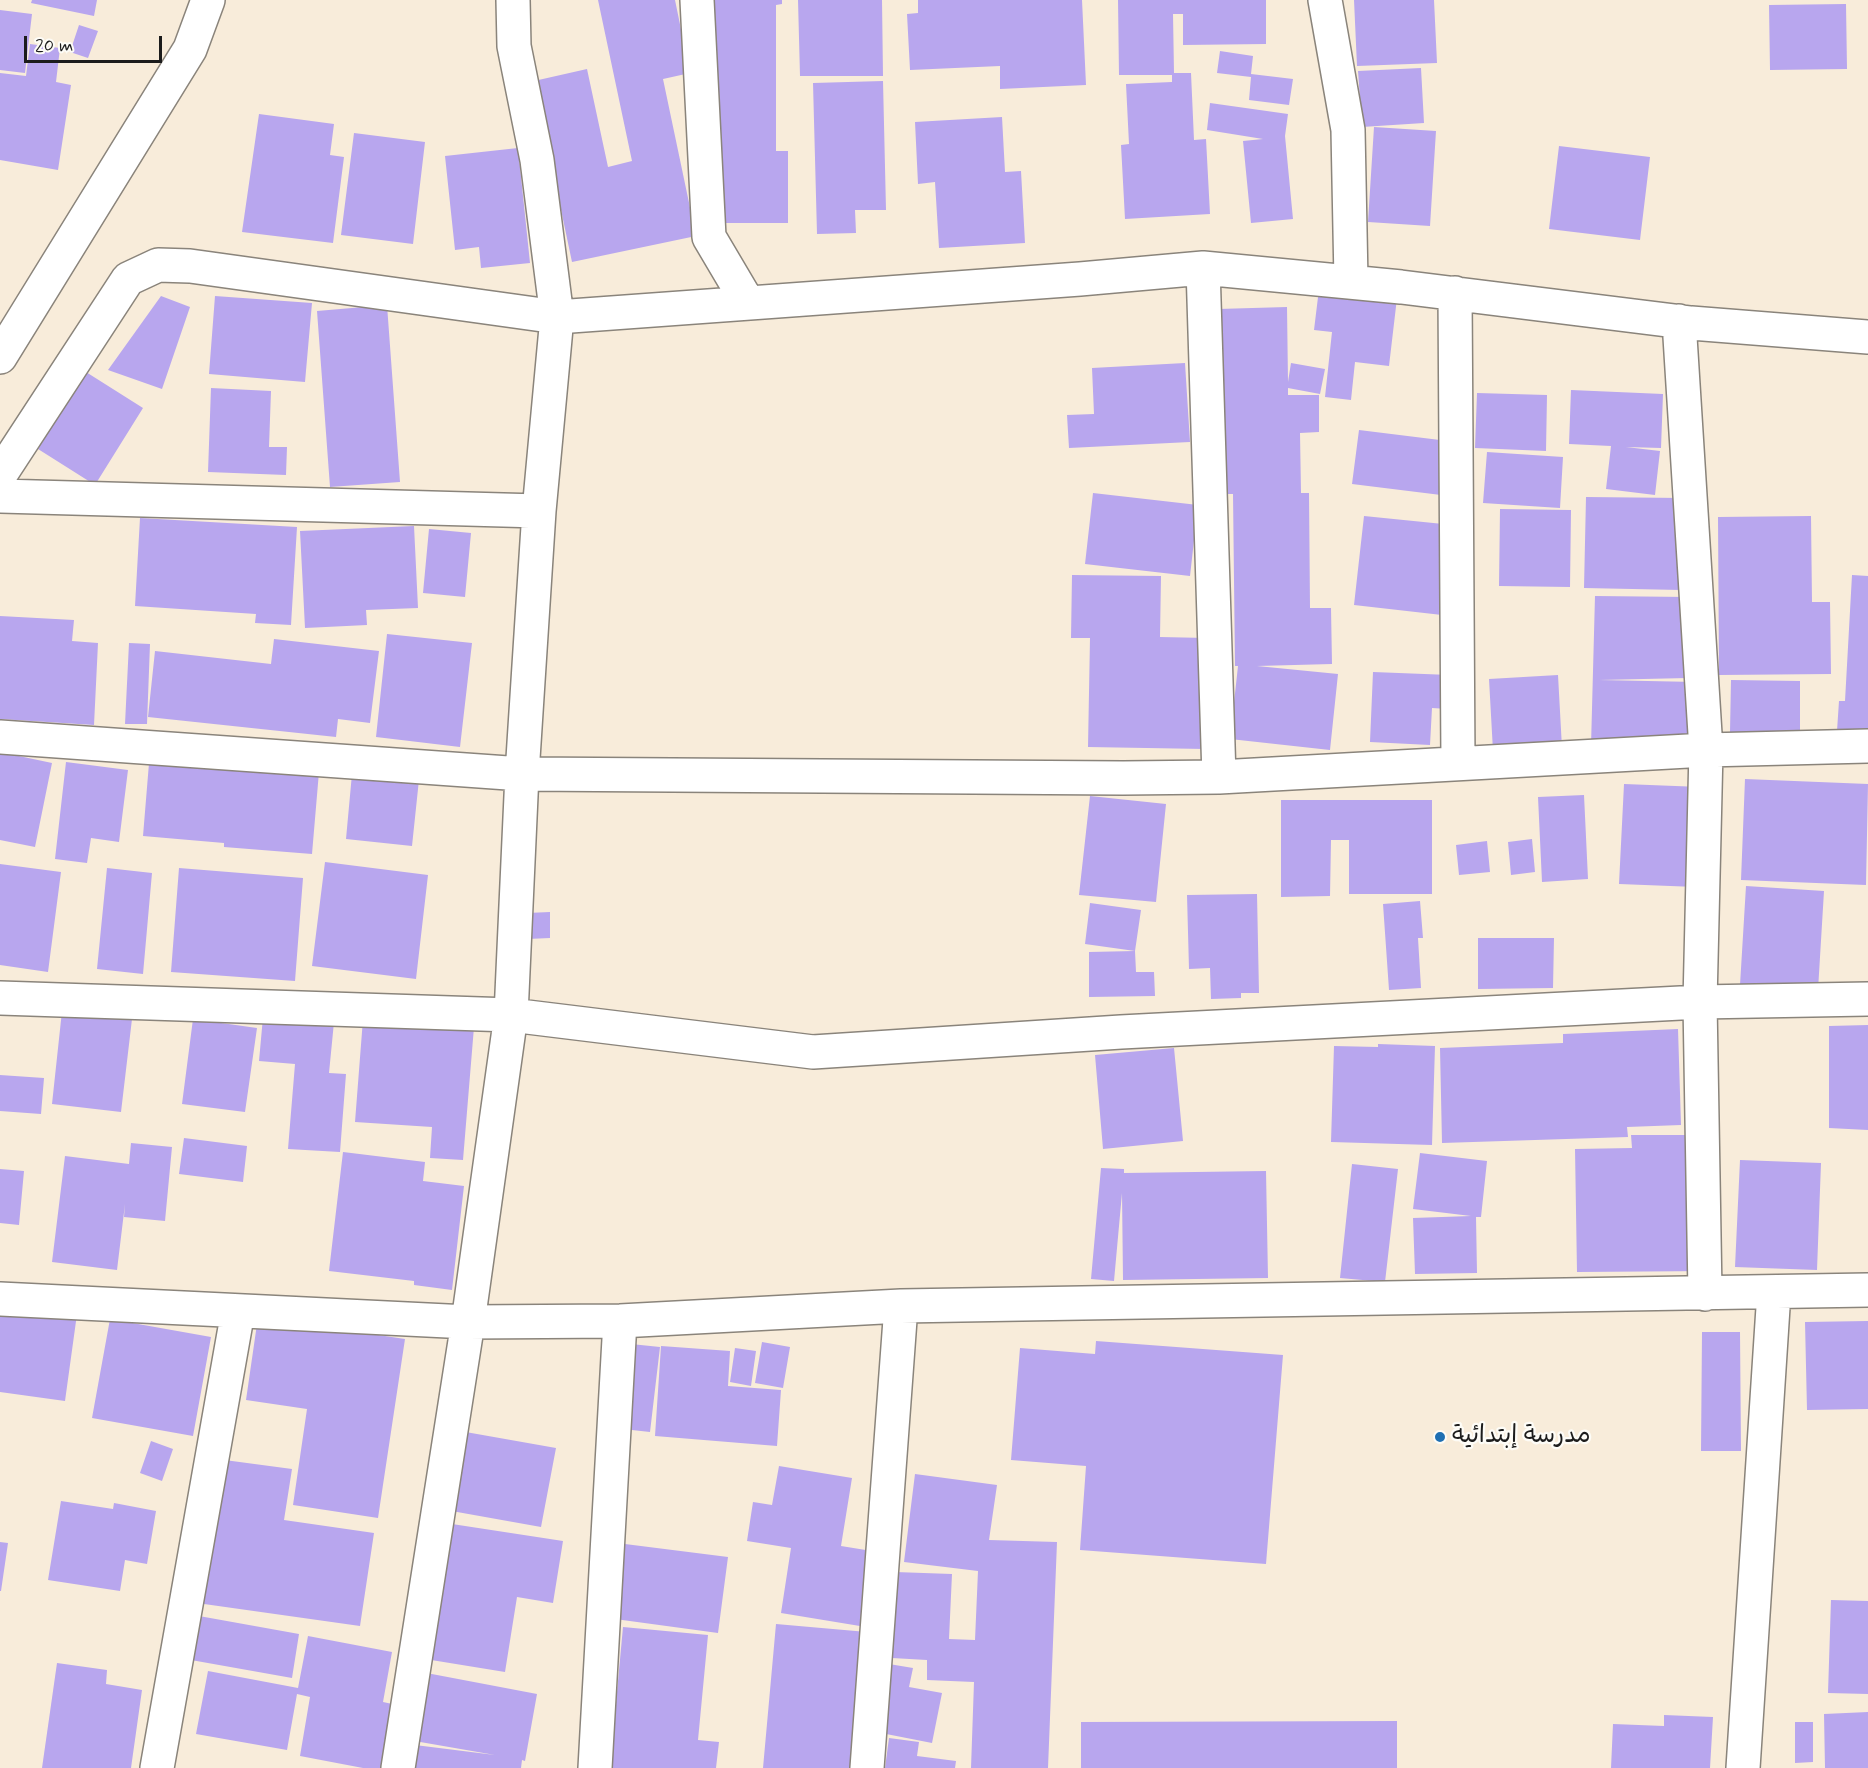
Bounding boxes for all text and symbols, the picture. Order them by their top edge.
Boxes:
scale bar [27,24,165,62]
text: 20 m [35,34,73,58]
place label: مدرسة إبتدائية [1452,1423,1591,1451]
marker: مدرسة إبتدائية [1433,1430,1447,1444]

